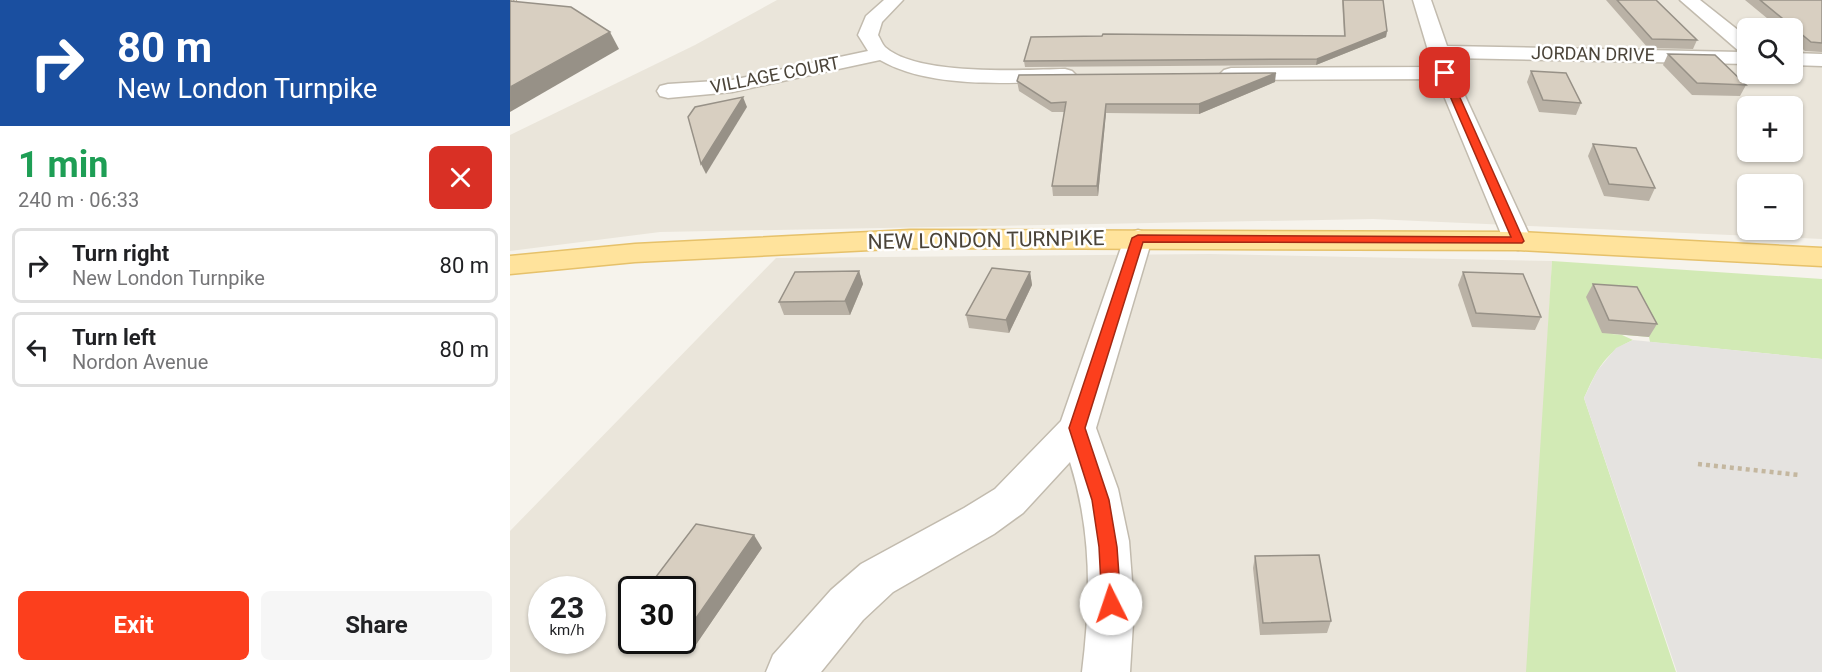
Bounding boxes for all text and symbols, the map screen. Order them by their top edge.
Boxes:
map controls [1737,18,1803,240]
button: search [1737,18,1803,84]
text: 80 m [117,23,212,72]
icon: right [18,24,96,102]
street label: JORDAN DRIVE [1531,42,1655,65]
pin [1419,47,1470,98]
street label: VILLAGE COURT [708,52,842,97]
icon: arrive [1428,56,1461,89]
text: New London Turnpike [117,73,377,105]
button: + [1737,96,1803,162]
text: 1 min [18,144,109,186]
button: close [429,146,492,209]
button: − [1737,174,1803,240]
text: 240 m · 06:33 [18,188,139,212]
street label: NEW LONDON TURNPIKE [867,226,1105,254]
text: Turn right [72,241,169,266]
icon: right [21,249,54,282]
text: 80 m [440,253,489,278]
text: New London Turnpike [72,266,265,290]
text: Turn left [72,325,156,350]
icon: left [21,333,54,366]
text: 80 m [440,337,489,362]
text: Nordon Avenue [72,350,208,374]
position arrow [1079,572,1143,636]
speed limit sign: 30 [618,576,696,654]
text: 23 [550,590,584,625]
button: Exit [18,591,249,660]
button: Share [261,591,492,660]
text: km/h [549,621,585,639]

